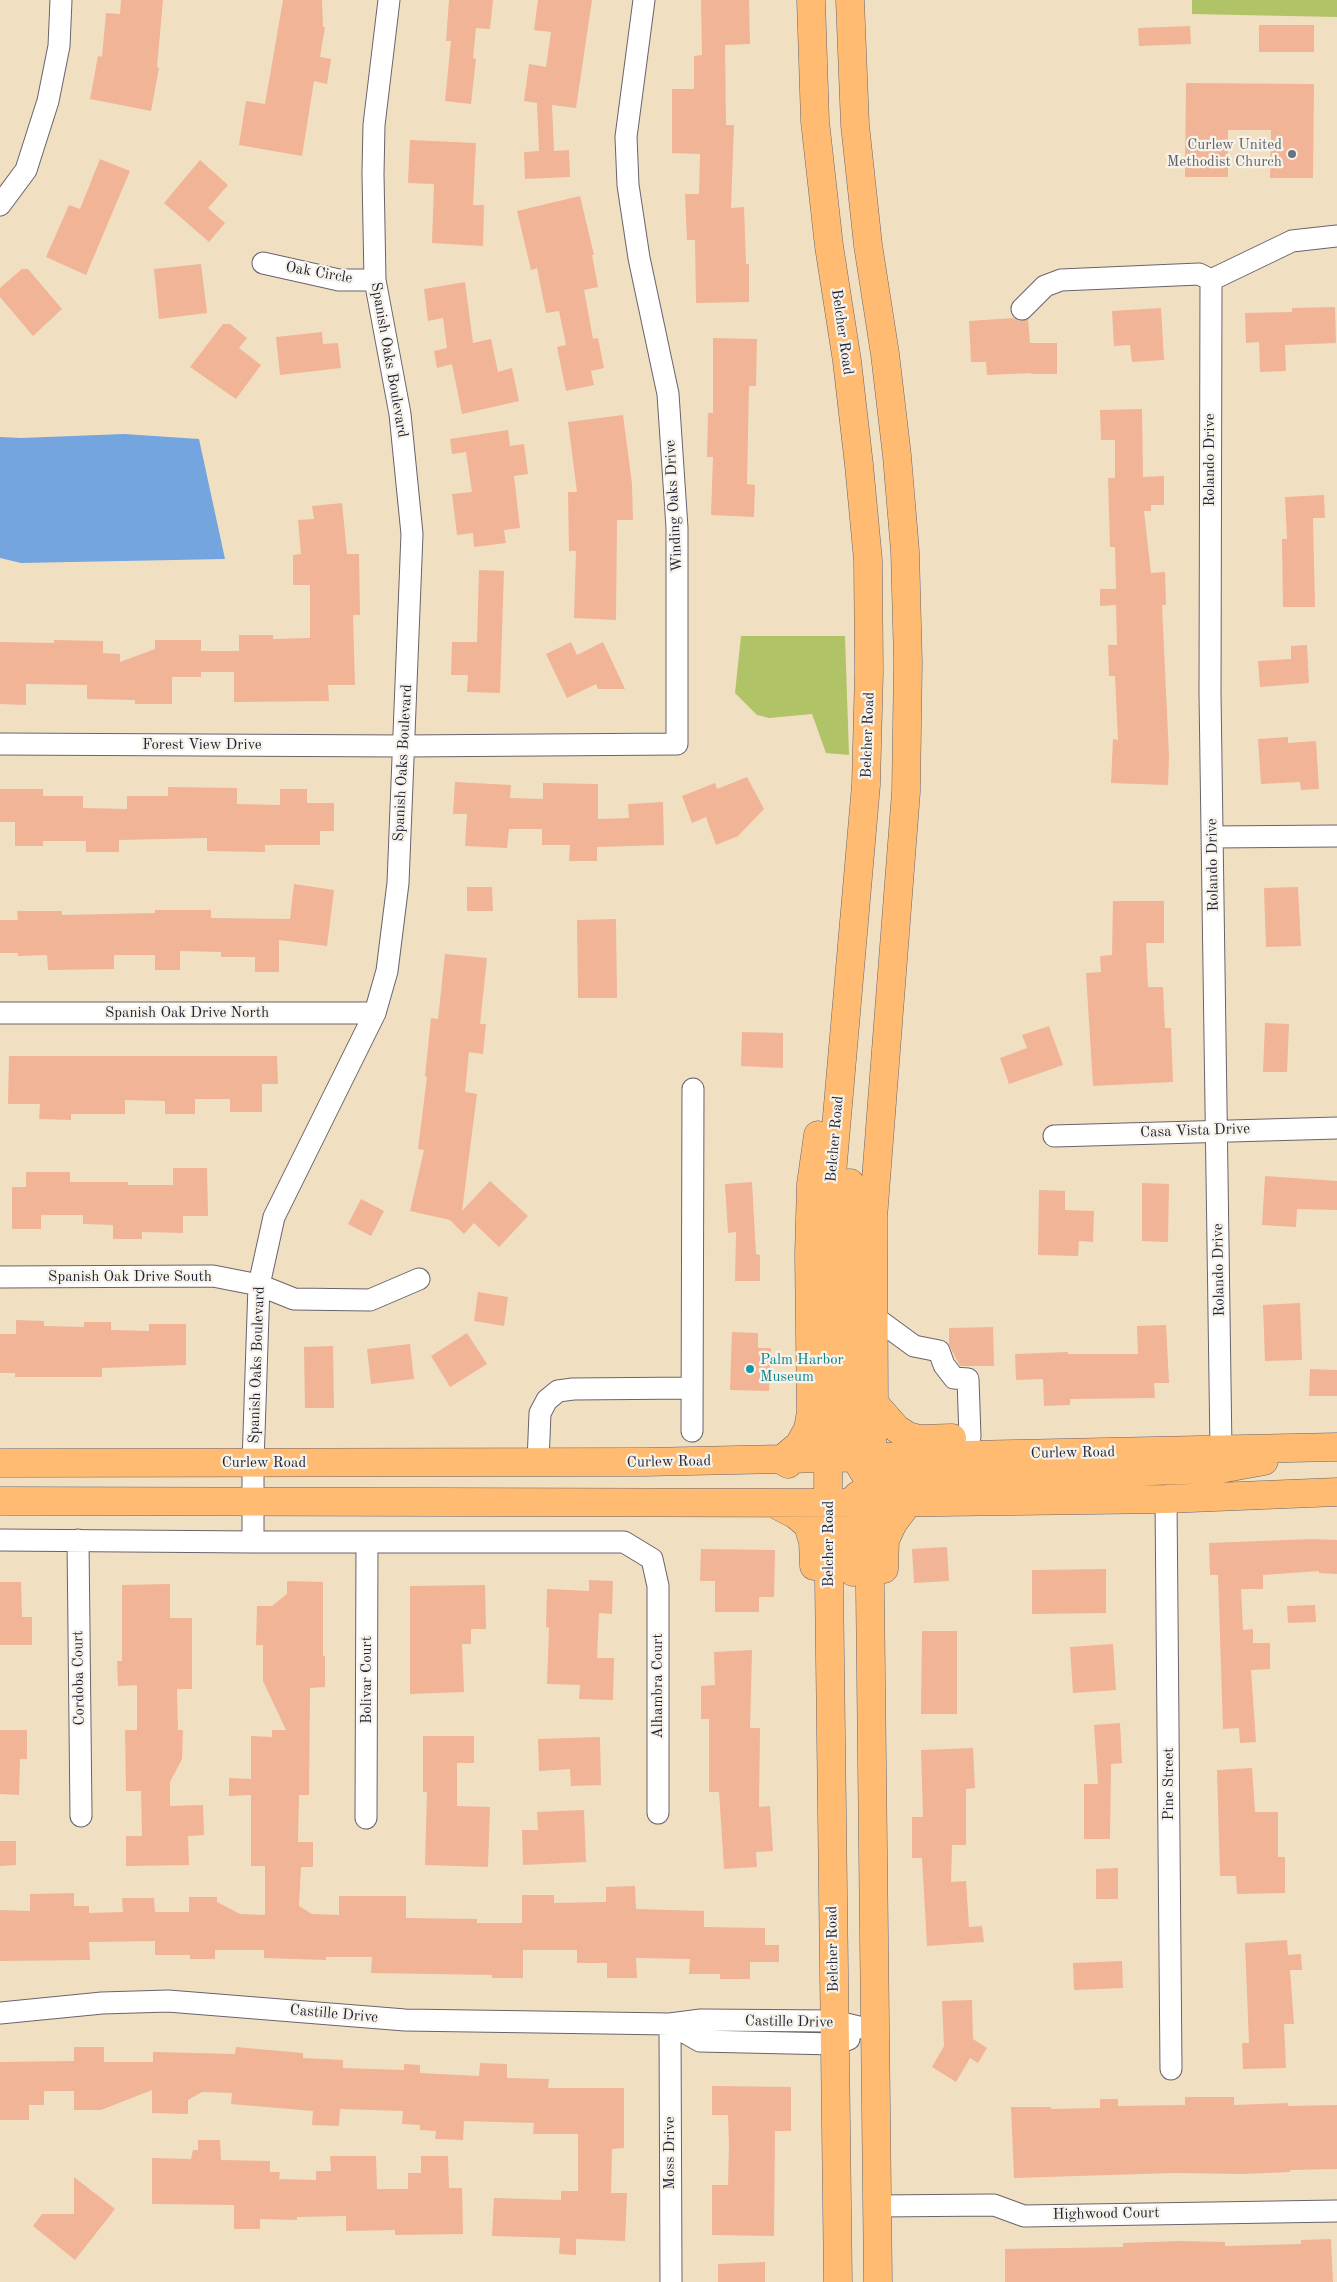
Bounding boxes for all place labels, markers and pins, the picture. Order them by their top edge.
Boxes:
place label: Curlew United Methodist Church [1167,136,1282,171]
marker: Curlew United Methodist Church [1286,148,1298,160]
place label: Palm Harbor Museum [760,1351,844,1386]
marker: Palm Harbor Museum [744,1363,756,1375]

